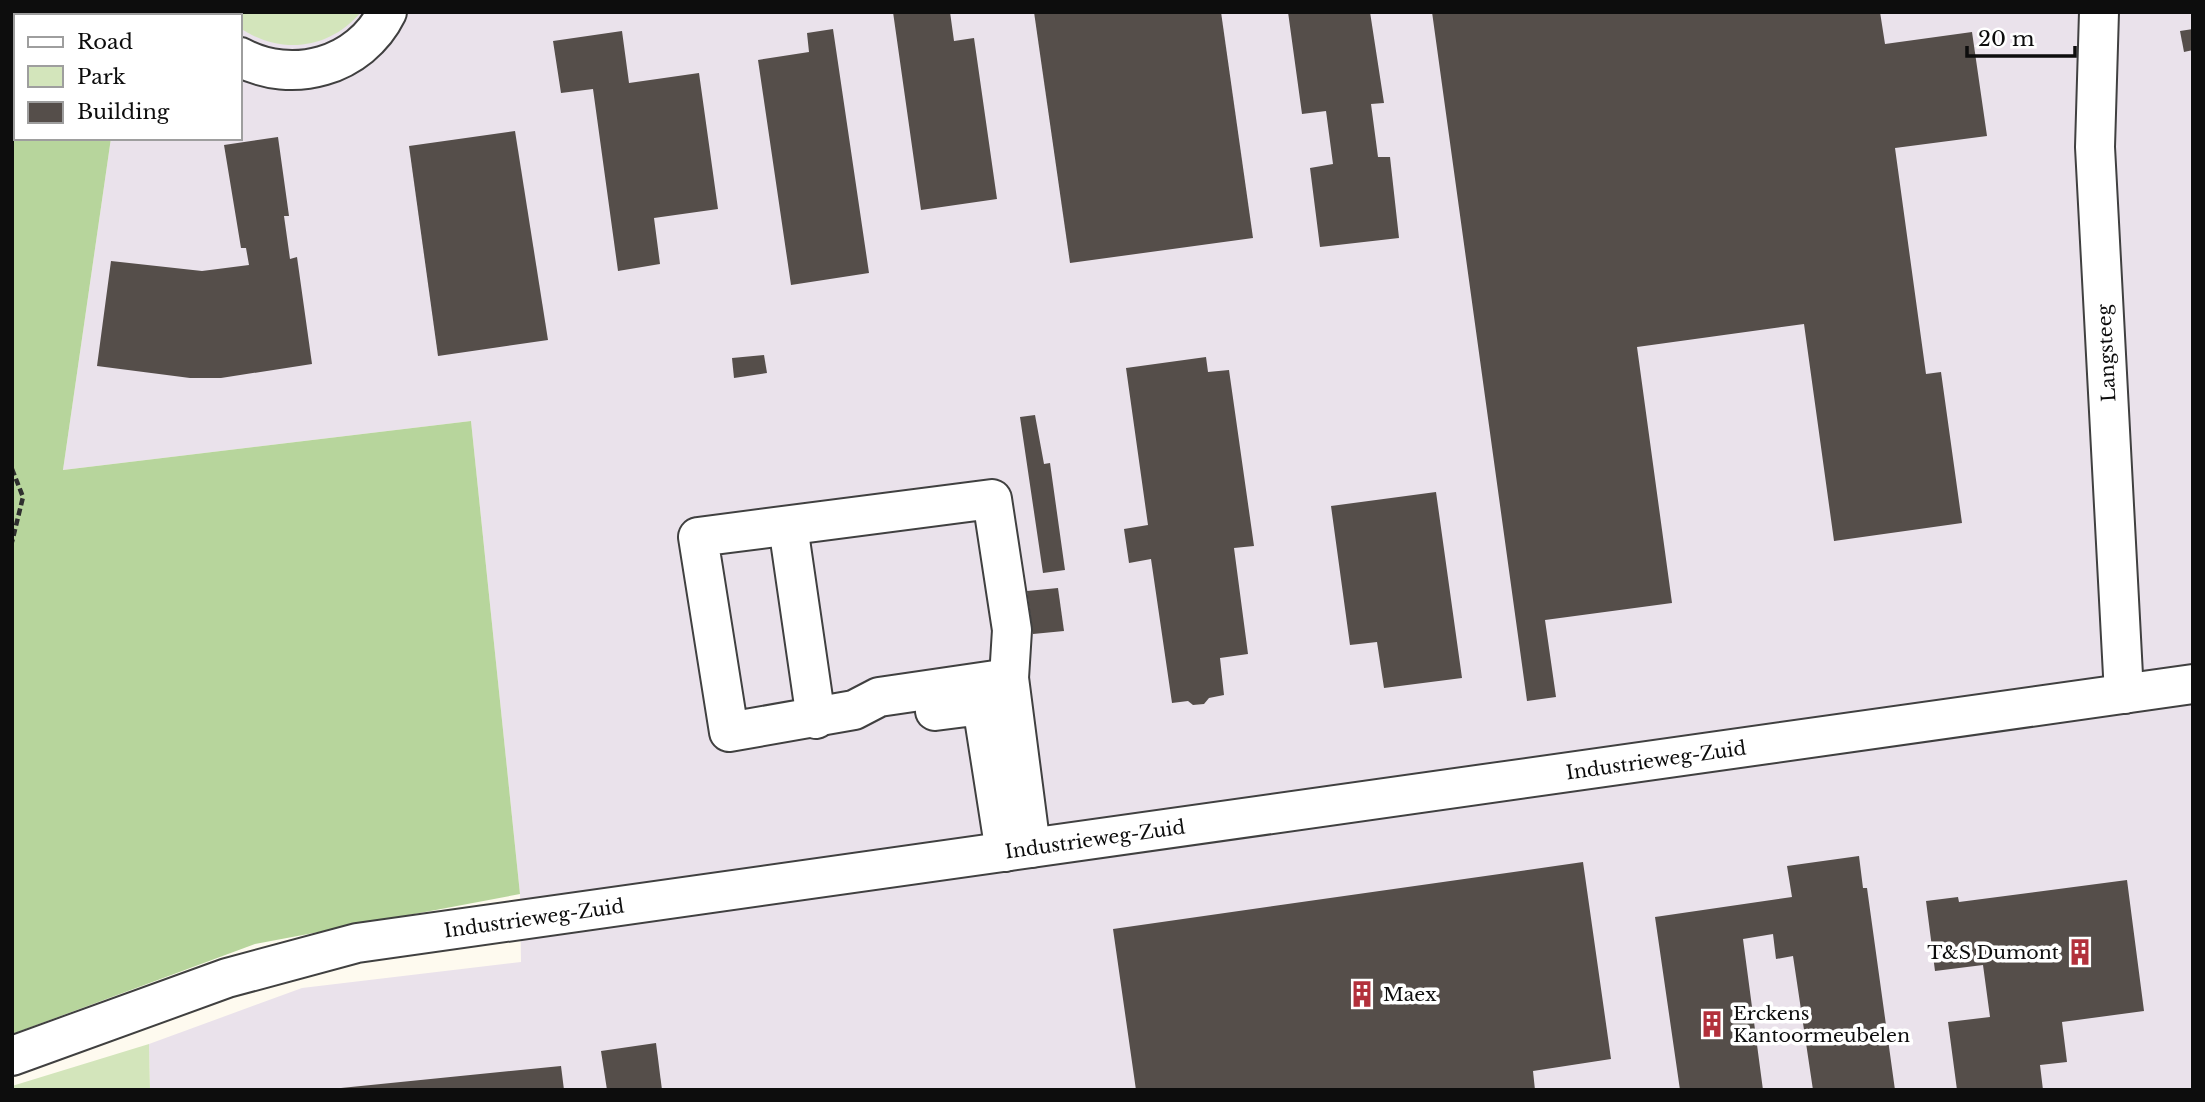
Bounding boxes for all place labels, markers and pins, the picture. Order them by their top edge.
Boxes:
building icon: T&S Dumont [2065,937,2095,967]
place label: T&S Dumont [1927,941,2060,964]
building icon: Maex [1347,979,1377,1009]
place label: Maex [1383,983,1437,1006]
place label: Erckens Kantoormeubelen [1733,1002,1910,1047]
building icon: Erckens Kantoormeubelen [1697,1009,1727,1039]

